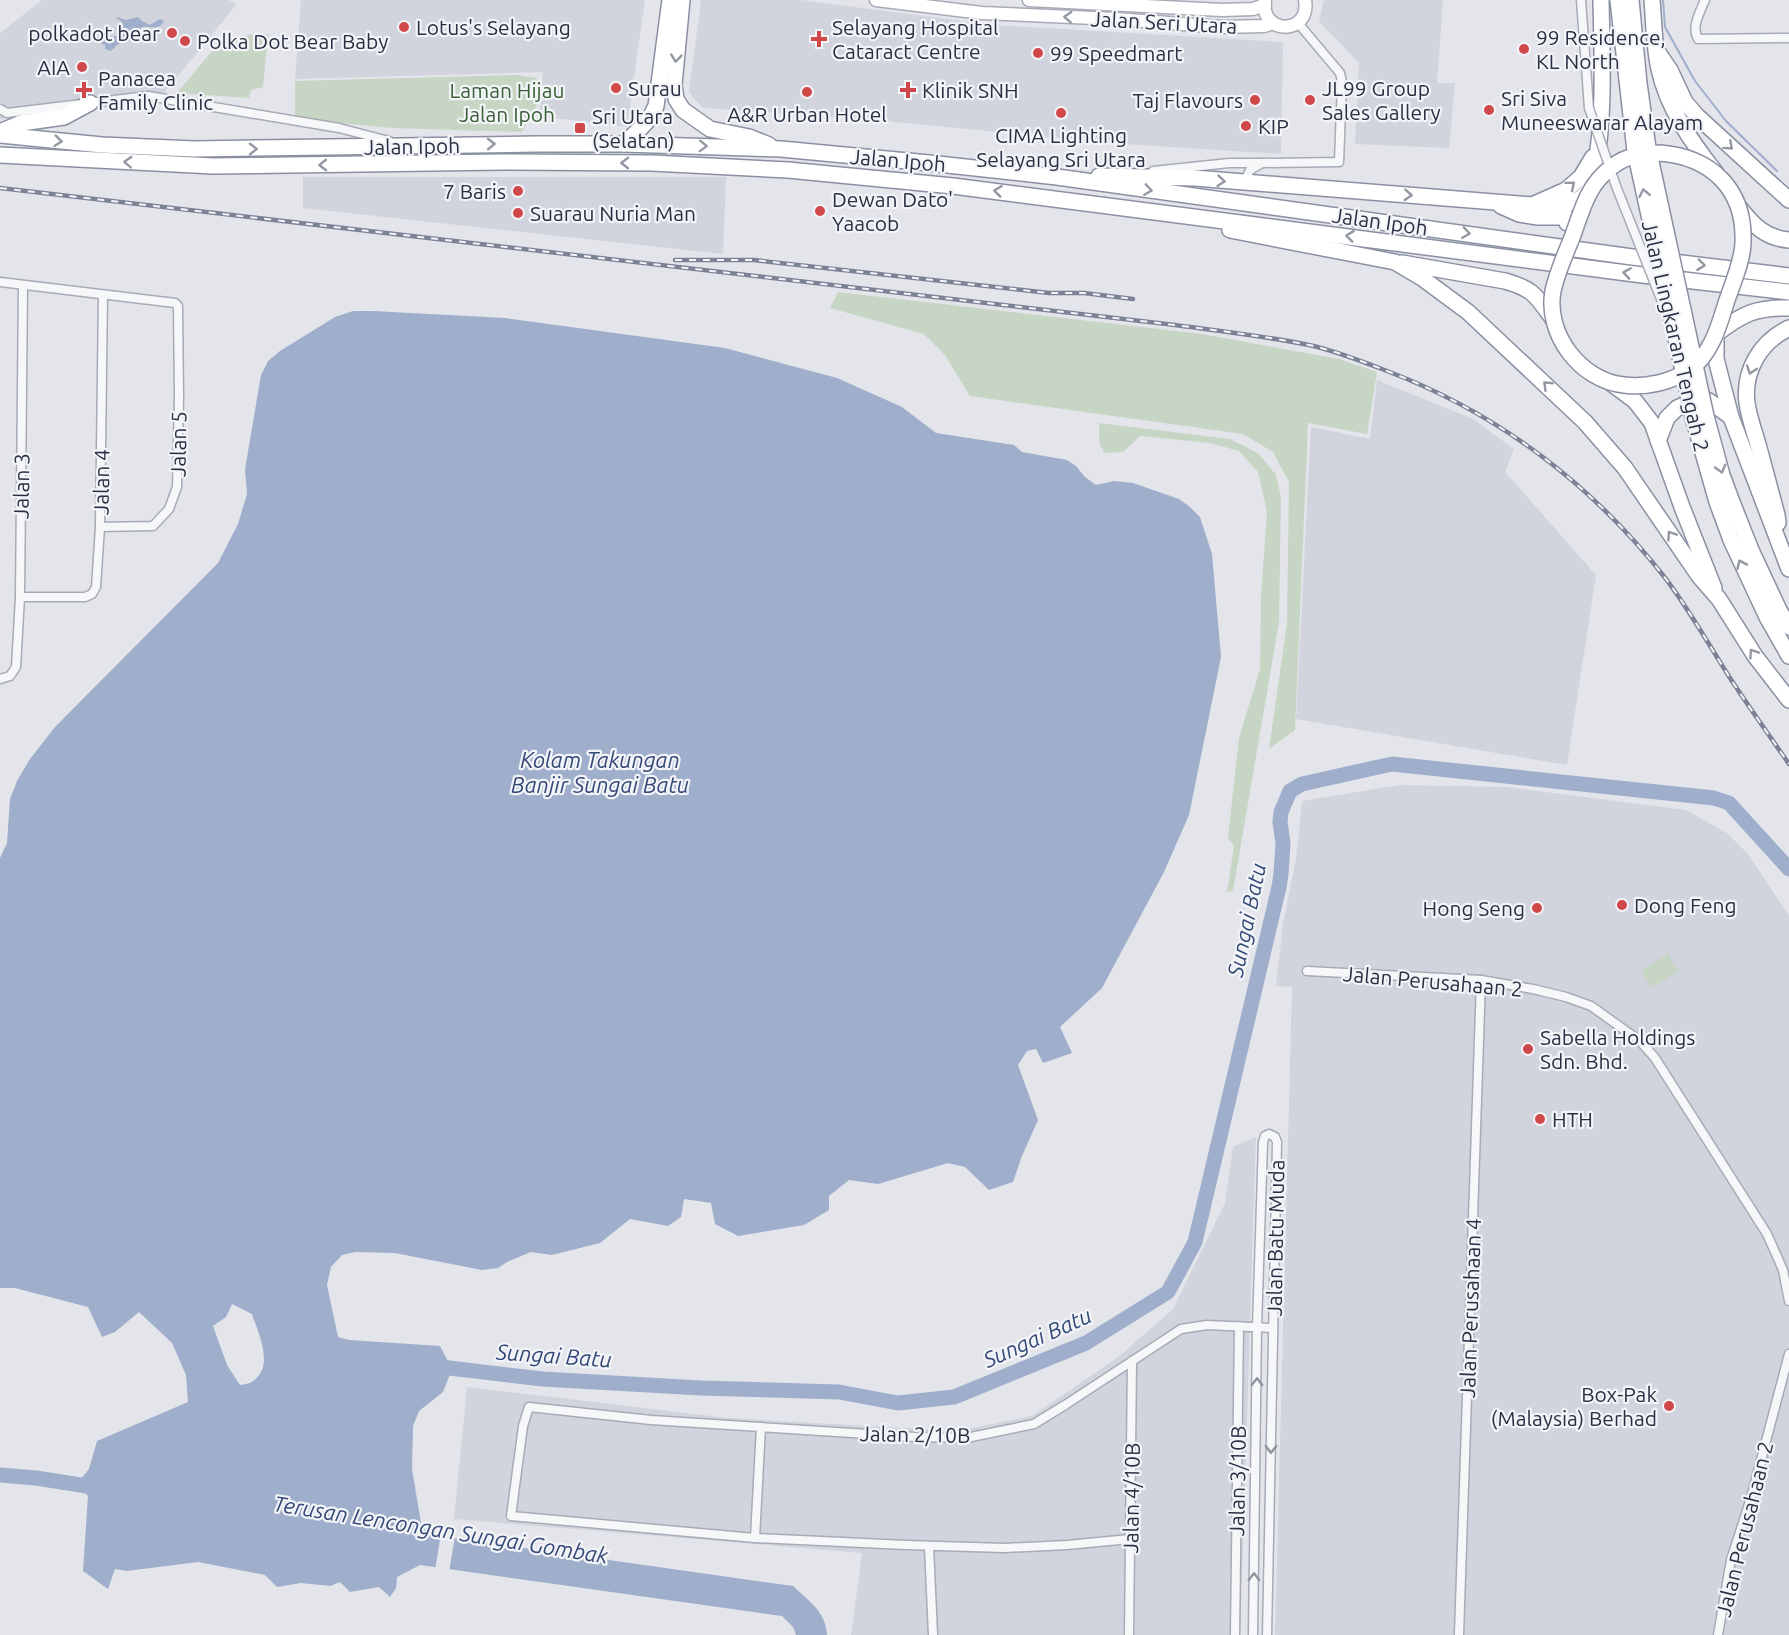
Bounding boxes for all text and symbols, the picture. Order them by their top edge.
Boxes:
street label: Jalan Seri Utara [1090,6,1238,38]
one-way arrow [1064,10,1073,23]
place label: Lotus's Selayang [416,15,571,39]
place label: Selayang Hospital Cataract Centre [832,15,999,63]
marker: Lotus's Selayang [397,20,411,34]
place label: polkadot bear [28,21,160,45]
place label: 99 Residence, KL North [1536,25,1666,73]
marker: polkadot bear [165,26,179,40]
place label: Polka Dot Bear Baby [197,29,388,53]
marker: Selayang Hospital Cataract Centre [810,30,828,48]
marker: Polka Dot Bear Baby [178,34,192,48]
place label: 99 Speedmart [1050,41,1182,65]
marker: 99 Residence, KL North [1517,42,1531,56]
marker: 99 Speedmart [1031,46,1045,60]
one-way arrow [670,54,683,63]
place label: AIA [37,55,70,79]
marker: AIA [75,60,89,74]
place label: Panacea Family Clinic [98,66,213,114]
place label: Surau [628,76,682,100]
place label: JL99 Group Sales Gallery [1322,76,1441,124]
park label: Laman Hijau Jalan Ipoh [450,78,564,126]
place label: Klinik SNH [922,78,1019,102]
marker: Panacea Family Clinic [75,81,93,99]
marker: Surau [609,81,623,95]
marker: Klinik SNH [899,81,917,99]
marker: A&R Urban Hotel [800,85,814,99]
place label: Sri Siva Muneeswarar Alayam [1501,86,1703,134]
place label: Taj Flavours [1133,88,1243,112]
marker: Taj Flavours [1248,93,1262,107]
marker: JL99 Group Sales Gallery [1303,93,1317,107]
place label: A&R Urban Hotel [727,102,887,126]
marker: Sri Siva Muneeswarar Alayam [1482,103,1496,117]
place label: Sri Utara (Selatan) [592,104,675,152]
marker: CIMA Lighting Selayang Sri Utara [1054,106,1068,120]
place label: KIP [1258,114,1289,138]
marker: KIP [1239,119,1253,133]
marker: Sri Utara (Selatan) [573,121,587,135]
place label: CIMA Lighting Selayang Sri Utara [976,123,1146,171]
street label: Jalan Ipoh [364,133,460,159]
one-way arrow [54,134,63,147]
one-way arrow [487,138,496,151]
one-way arrow [1722,139,1733,150]
one-way arrow [699,140,708,153]
one-way arrow [248,143,257,155]
street label: Jalan Ipoh [849,144,947,176]
one-way arrow [123,155,132,168]
one-way arrow [620,157,629,169]
one-way arrow [318,159,327,171]
one-way arrow [1216,174,1225,187]
place label: 7 Baris [443,179,506,203]
one-way arrow [1564,181,1575,192]
one-way arrow [1143,183,1152,195]
marker: 7 Baris [511,184,525,198]
one-way arrow [993,186,1003,198]
place label: Dewan Dato' Yaacob [832,187,953,235]
one-way arrow [1403,188,1412,201]
one-way arrow [1638,189,1651,199]
place label: Suarau Nuria Man [530,201,696,225]
street label: Jalan Ipoh [1331,202,1429,240]
marker: Dewan Dato' Yaacob [813,204,827,218]
marker: Suarau Nuria Man [511,206,525,220]
street label: Jalan Lingkaran Tengah 2 [1638,218,1714,454]
one-way arrow [1461,227,1470,239]
one-way arrow [1346,231,1355,243]
one-way arrow [1696,258,1705,270]
one-way arrow [1622,267,1631,279]
one-way arrow [1746,364,1759,375]
one-way arrow [1544,382,1555,393]
street label: Jalan 5 [165,411,191,477]
street label: Jalan 4 [88,449,114,515]
street label: Jalan 3 [8,453,34,519]
one-way arrow [1714,463,1726,474]
one-way arrow [1667,531,1679,541]
one-way arrow [1737,560,1749,571]
one-way arrow [1750,649,1761,660]
water label: Kolam Takungan Banjir Sungai Batu [511,747,689,797]
water label: Sungai Batu [1222,861,1270,980]
place label: Dong Feng [1634,893,1737,917]
place label: Hong Seng [1423,896,1525,920]
marker: Dong Feng [1615,898,1629,912]
marker: Hong Seng [1530,901,1544,915]
street label: Jalan Perusahaan 2 [1342,961,1524,1001]
place label: Sabella Holdings Sdn. Bhd. [1540,1025,1695,1073]
marker: Sabella Holdings Sdn. Bhd. [1521,1042,1535,1056]
place label: HTH [1552,1107,1593,1131]
marker: HTH [1533,1112,1547,1126]
street label: Jalan Batu Muda [1262,1159,1288,1317]
street label: Jalan Perusahaan 4 [1455,1218,1485,1398]
water label: Sungai Batu [978,1302,1095,1372]
water label: Sungai Batu [494,1338,613,1372]
one-way arrow [1251,1377,1263,1386]
place label: Box-Pak (Malaysia) Berhad [1491,1382,1657,1430]
marker: Box-Pak (Malaysia) Berhad [1662,1399,1676,1413]
street label: Jalan 2/10B [859,1421,971,1447]
street label: Jalan 3/10B [1224,1425,1250,1537]
street label: Jalan Perusahaan 2 [1711,1439,1777,1619]
street label: Jalan 4/10B [1118,1442,1144,1554]
one-way arrow [1265,1445,1277,1454]
water label: Terusan Lencongan Sungai Gombak [272,1490,611,1568]
one-way arrow [1248,1572,1260,1581]

